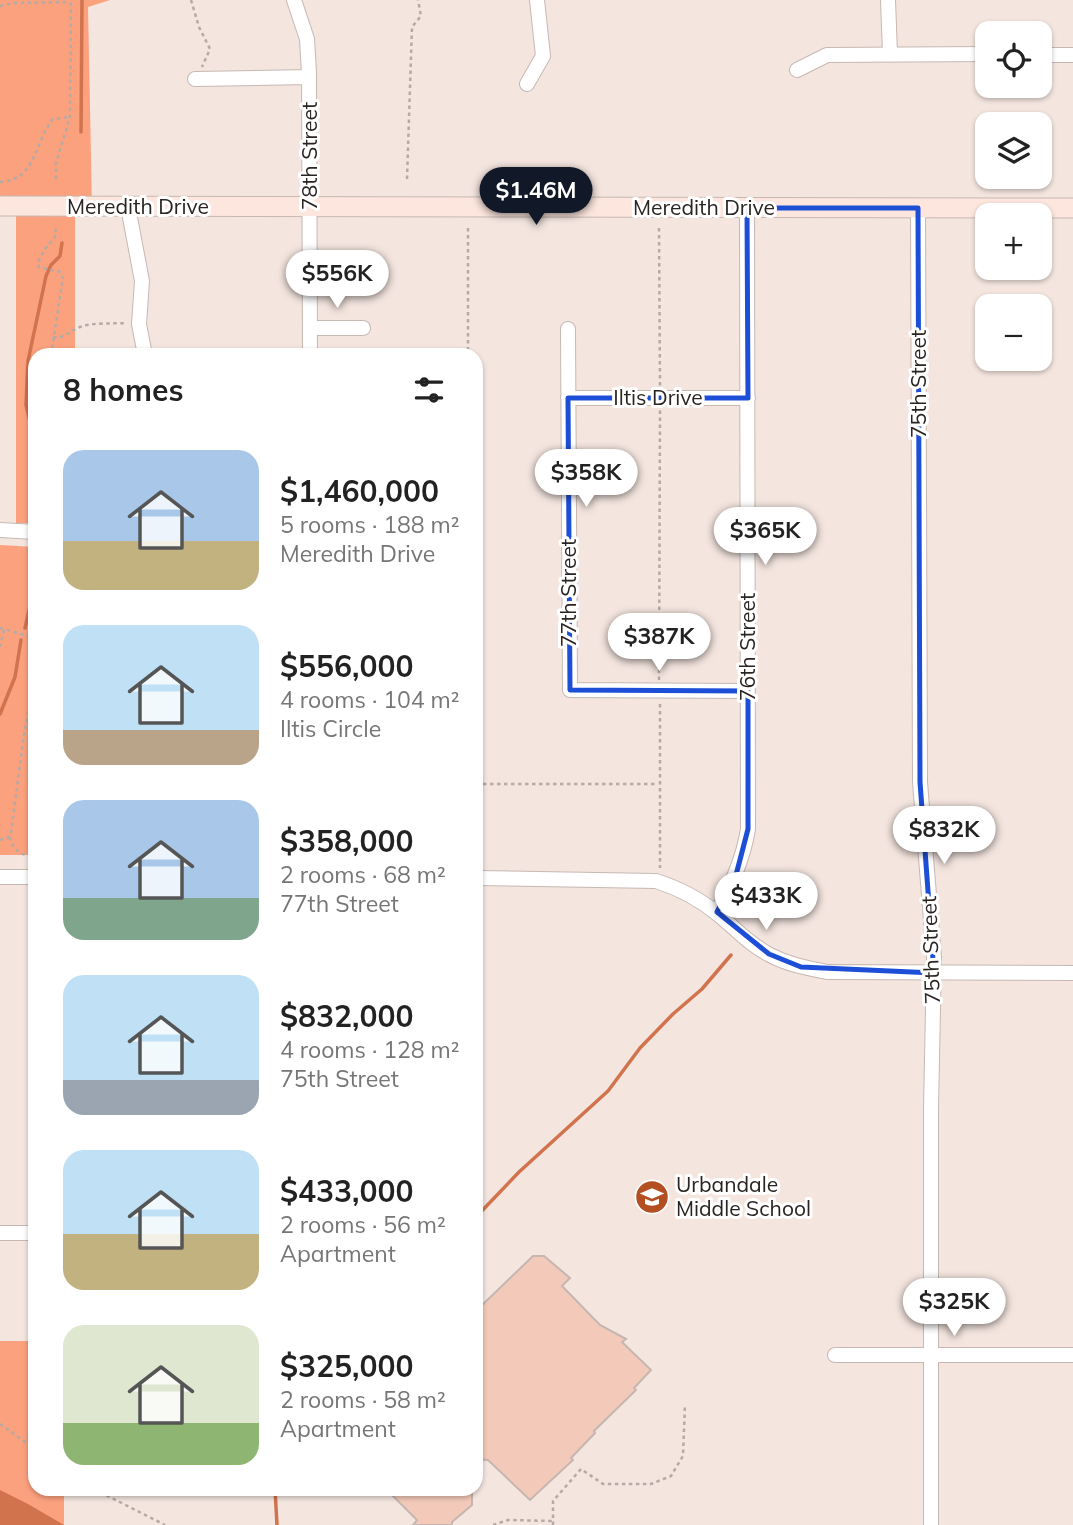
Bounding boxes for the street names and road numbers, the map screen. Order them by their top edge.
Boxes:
street label: 78th Street [296,102,322,210]
street label: Meredith Drive [67,193,209,219]
street label: Meredith Drive [633,194,775,220]
street label: 75th Street [905,330,931,438]
street label: Iltis Drive [613,384,703,410]
street label: 77th Street [555,539,581,647]
street label: 76th Street [734,593,760,701]
street label: 75th Street [915,895,945,1005]

